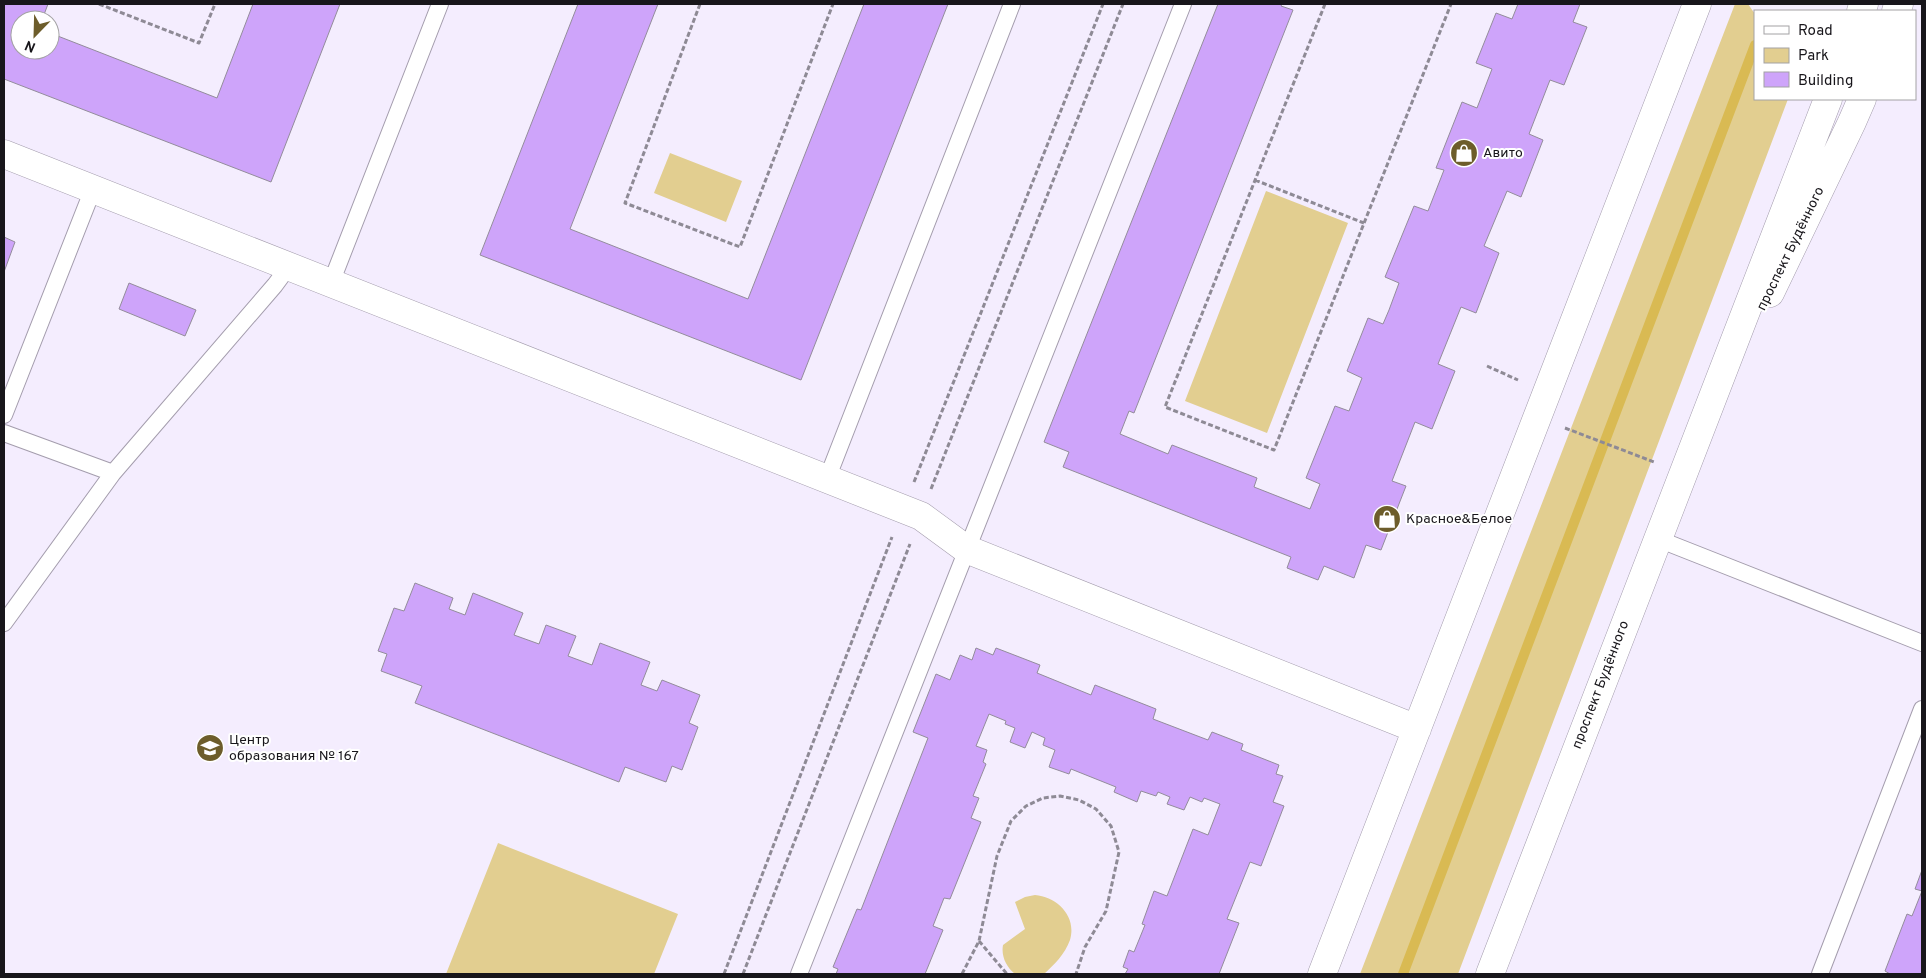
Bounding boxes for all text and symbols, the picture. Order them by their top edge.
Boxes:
north arrow [10,10,60,60]
legend [1754,10,1916,100]
text: Road [1798,22,1833,41]
text: N [23,36,38,55]
text: Park [1798,47,1829,66]
text: Building [1798,72,1853,91]
shop icon: Авито [1449,138,1479,168]
place label: Авито [1483,145,1523,162]
street label: проспект Будённого [1754,184,1829,314]
shop icon: Красное&Белое [1372,504,1402,534]
place label: Красное&Белое [1406,511,1512,528]
street label: проспект Будённого [1569,618,1633,751]
place label: Центр образования № 167 [229,732,359,765]
school or university icon: Центр образования № 167 [195,733,225,763]

